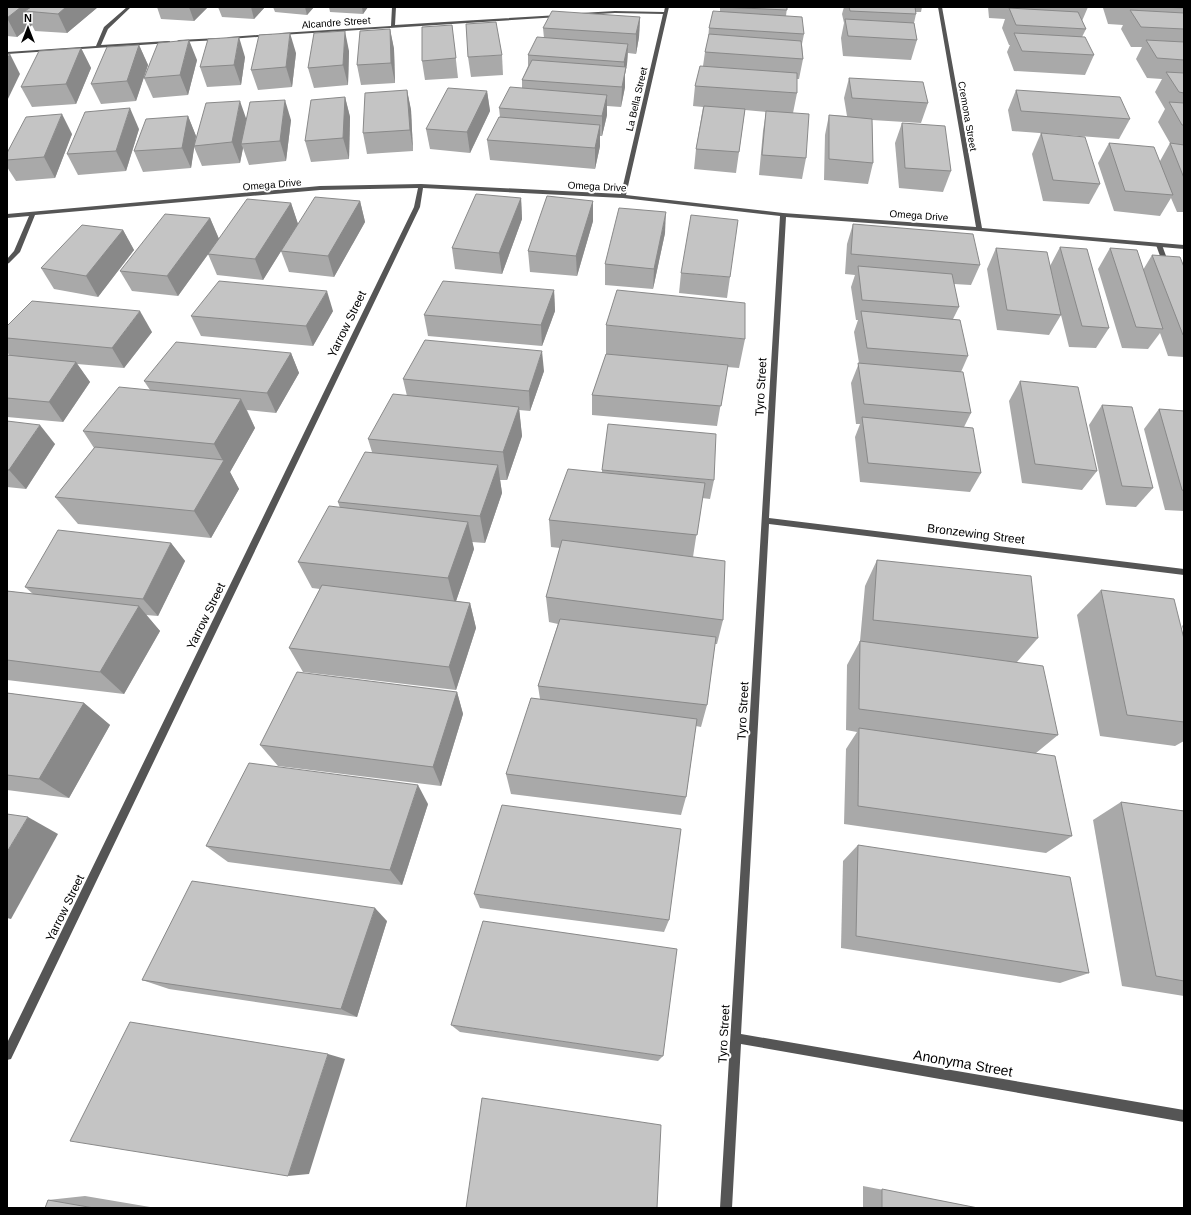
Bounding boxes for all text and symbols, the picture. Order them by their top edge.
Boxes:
north arrow [8,8,48,48]
text: N [24,12,32,24]
street label: Alcandre Street [301,15,371,30]
street label: La Bella Street [624,66,649,132]
street label: Cremona Street [956,80,979,152]
street label: Omega Drive [242,176,302,193]
street label: Omega Drive [567,179,627,194]
street label: Omega Drive [889,208,949,223]
street label: Yarrow Street [325,288,369,360]
street label: Tyro Street [752,357,770,417]
street label: Bronzewing Street [926,521,1026,547]
street label: Yarrow Street [184,580,228,652]
street label: Tyro Street [734,681,752,741]
street label: Yarrow Street [43,872,87,944]
street label: Tyro Street [715,1004,733,1064]
street label: Anonyma Street [912,1046,1014,1080]

